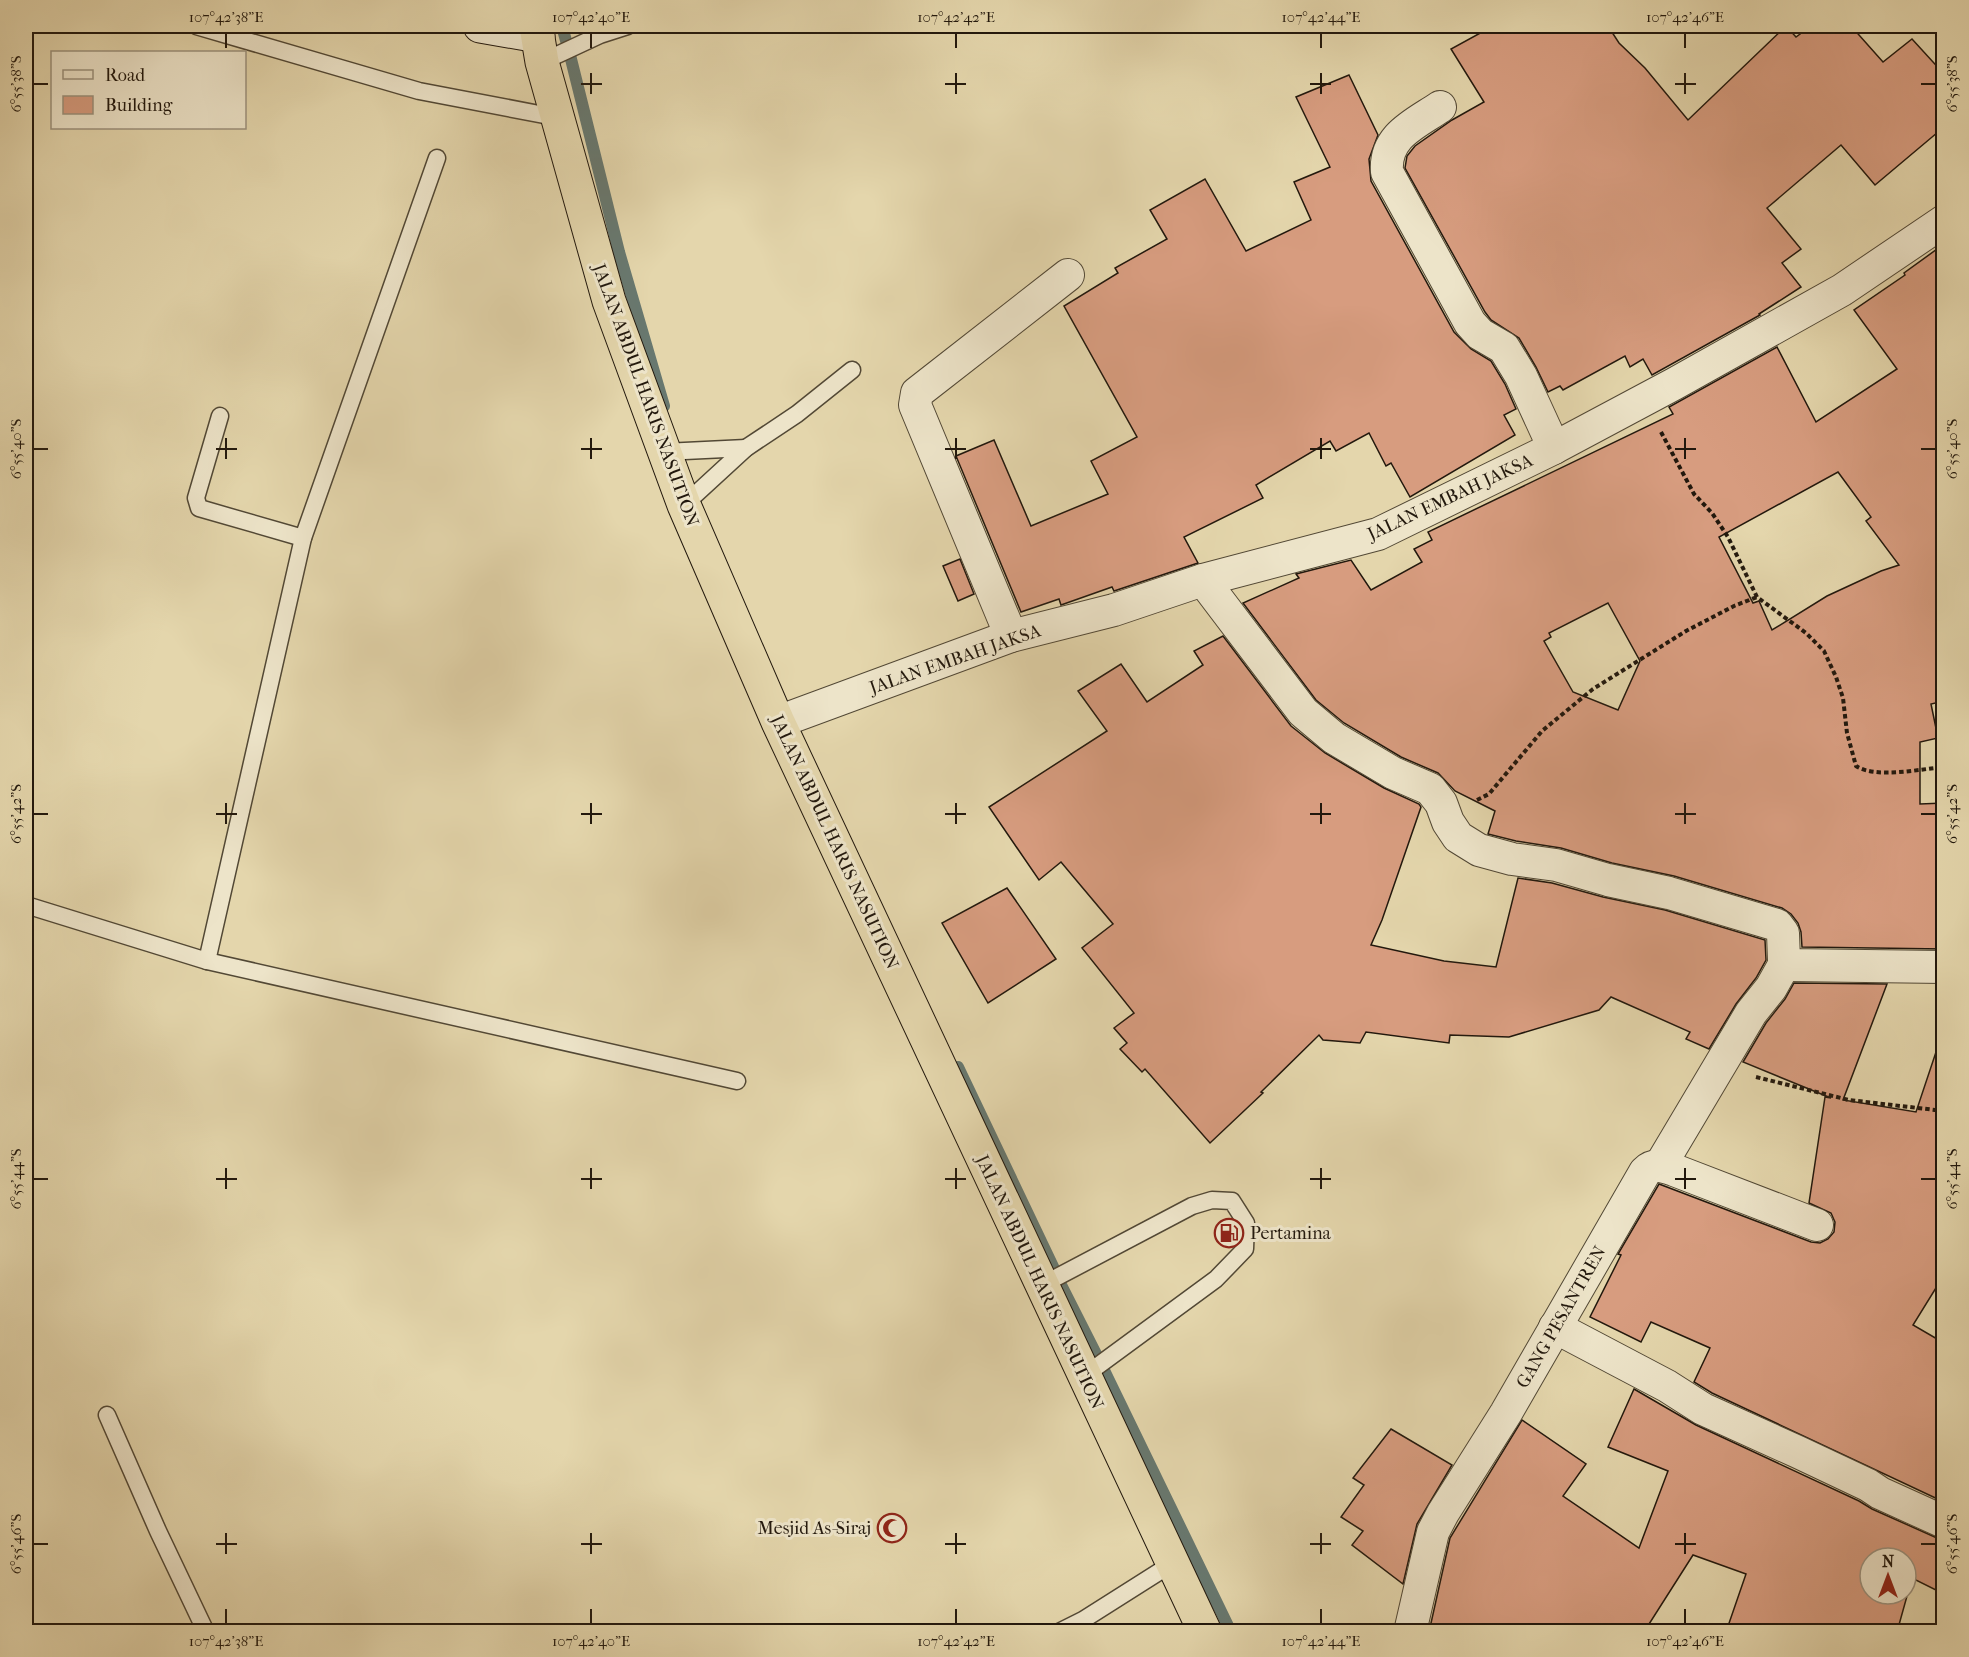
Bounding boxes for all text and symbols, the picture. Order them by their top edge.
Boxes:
text: 107°42'38"E [189,8,263,26]
text: 107°42'40"E [552,8,630,26]
text: 107°42'42"E [917,8,995,26]
text: 107°42'44"E [1282,8,1360,26]
text: 107°42'46"E [1646,8,1724,26]
legend [51,51,246,129]
text: 6°55'38"S [7,55,25,112]
text: 6°55'38"S [1943,55,1961,112]
text: Road [105,65,145,86]
text: Building [105,95,173,116]
street label: JALAN ABDUL HARIS NASUTION [587,259,703,530]
text: 6°55'40"S [7,419,25,479]
text: 6°55'40"S [1943,419,1961,479]
street label: JALAN EMBAH JAKSA [1363,450,1536,546]
street label: JALAN EMBAH JAKSA [865,620,1044,699]
street label: JALAN ABDUL HARIS NASUTION [765,710,903,973]
text: 6°55'42"S [7,784,25,844]
text: 6°55'42"S [1943,784,1961,844]
text: 6°55'44"S [7,1148,25,1210]
text: 6°55'44"S [1943,1148,1961,1210]
street label: JALAN ABDUL HARIS NASUTION [970,1150,1108,1413]
fuel station icon: Pertamina [1213,1217,1245,1249]
place label: Pertamina [1250,1223,1332,1244]
street label: GANG PESANTREN [1512,1242,1611,1392]
mosque icon: Mesjid As-Siraj [876,1512,908,1544]
text: 6°55'46"S [7,1514,25,1574]
text: 6°55'46"S [1943,1514,1961,1574]
place label: Mesjid As-Siraj [758,1518,871,1539]
north arrow [1858,1546,1918,1606]
text: N [1882,1552,1895,1571]
text: 107°42'38"E [189,1632,263,1650]
text: 107°42'40"E [552,1632,630,1650]
text: 107°42'42"E [917,1632,995,1650]
text: 107°42'44"E [1282,1632,1360,1650]
text: 107°42'46"E [1646,1632,1724,1650]

